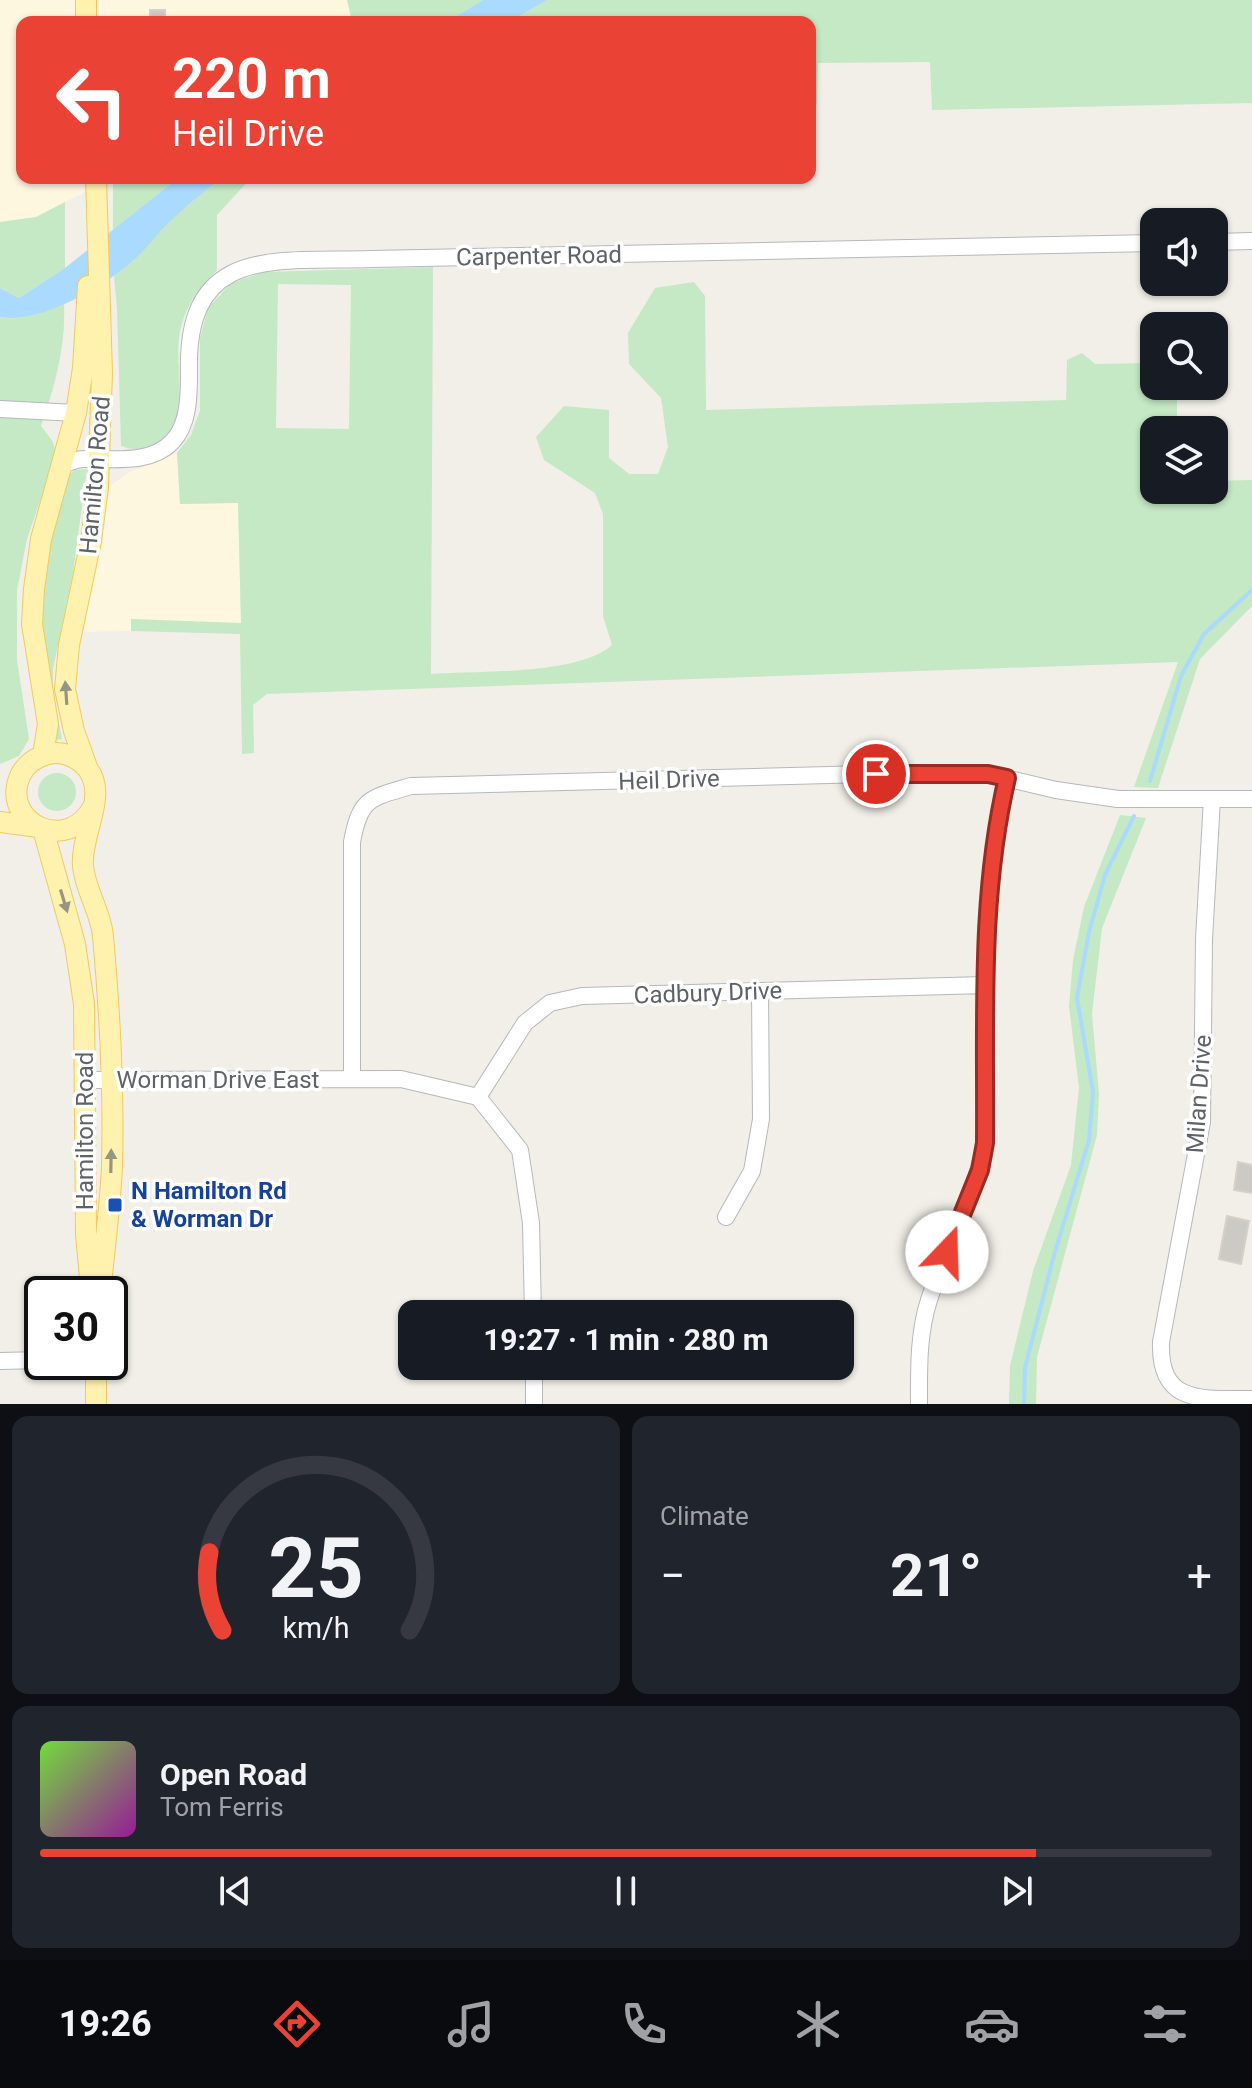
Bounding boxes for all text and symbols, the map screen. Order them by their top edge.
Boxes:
text: 220 m [172,46,331,112]
icon: left [40,48,144,152]
text: Heil Drive [172,113,324,155]
map controls [1140,208,1228,504]
button: sound [1140,208,1228,296]
street label: Carpenter Road [456,241,622,271]
button: search [1140,312,1228,400]
street label: Hamilton Road [74,395,116,555]
button: layers [1140,416,1228,504]
one-way arrow [59,680,72,705]
pin [842,740,910,808]
icon: arrive [854,752,898,796]
street label: Heil Drive [618,764,720,796]
one-way arrow [58,889,71,913]
street label: Cadbury Drive [633,976,783,1010]
street label: Milan Drive [1181,1034,1217,1154]
street label: Hamilton Road [71,1052,99,1210]
street label: Worman Drive East [117,1066,320,1094]
one-way arrow [105,1148,117,1173]
place label: N Hamilton Rd & Worman Dr [131,1177,287,1233]
marker: N Hamilton Rd & Worman Dr [106,1196,124,1214]
position arrow [905,1210,989,1294]
speed limit sign: 30 [24,1276,128,1380]
text: 19:27 · 1 min · 280 m [483,1322,769,1357]
text: Climate [660,1501,749,1531]
text: 25 [268,1520,364,1617]
text: 21° [890,1540,982,1611]
text: − [660,1550,685,1602]
text: + [1187,1550,1212,1602]
text: km/h [282,1611,350,1645]
text: Open Road [160,1757,307,1792]
text: Tom Ferris [160,1792,284,1822]
icon: previous [213,1869,257,1913]
icon: pause [604,1869,648,1913]
icon: next [995,1869,1039,1913]
icon: directions [269,1996,325,2052]
icon: music [443,1996,499,2052]
icon: phone [616,1996,672,2052]
icon: climate [790,1996,846,2052]
icon: car [964,1996,1020,2052]
icon: filters [1137,1996,1193,2052]
text: 19:26 [59,2003,152,2045]

